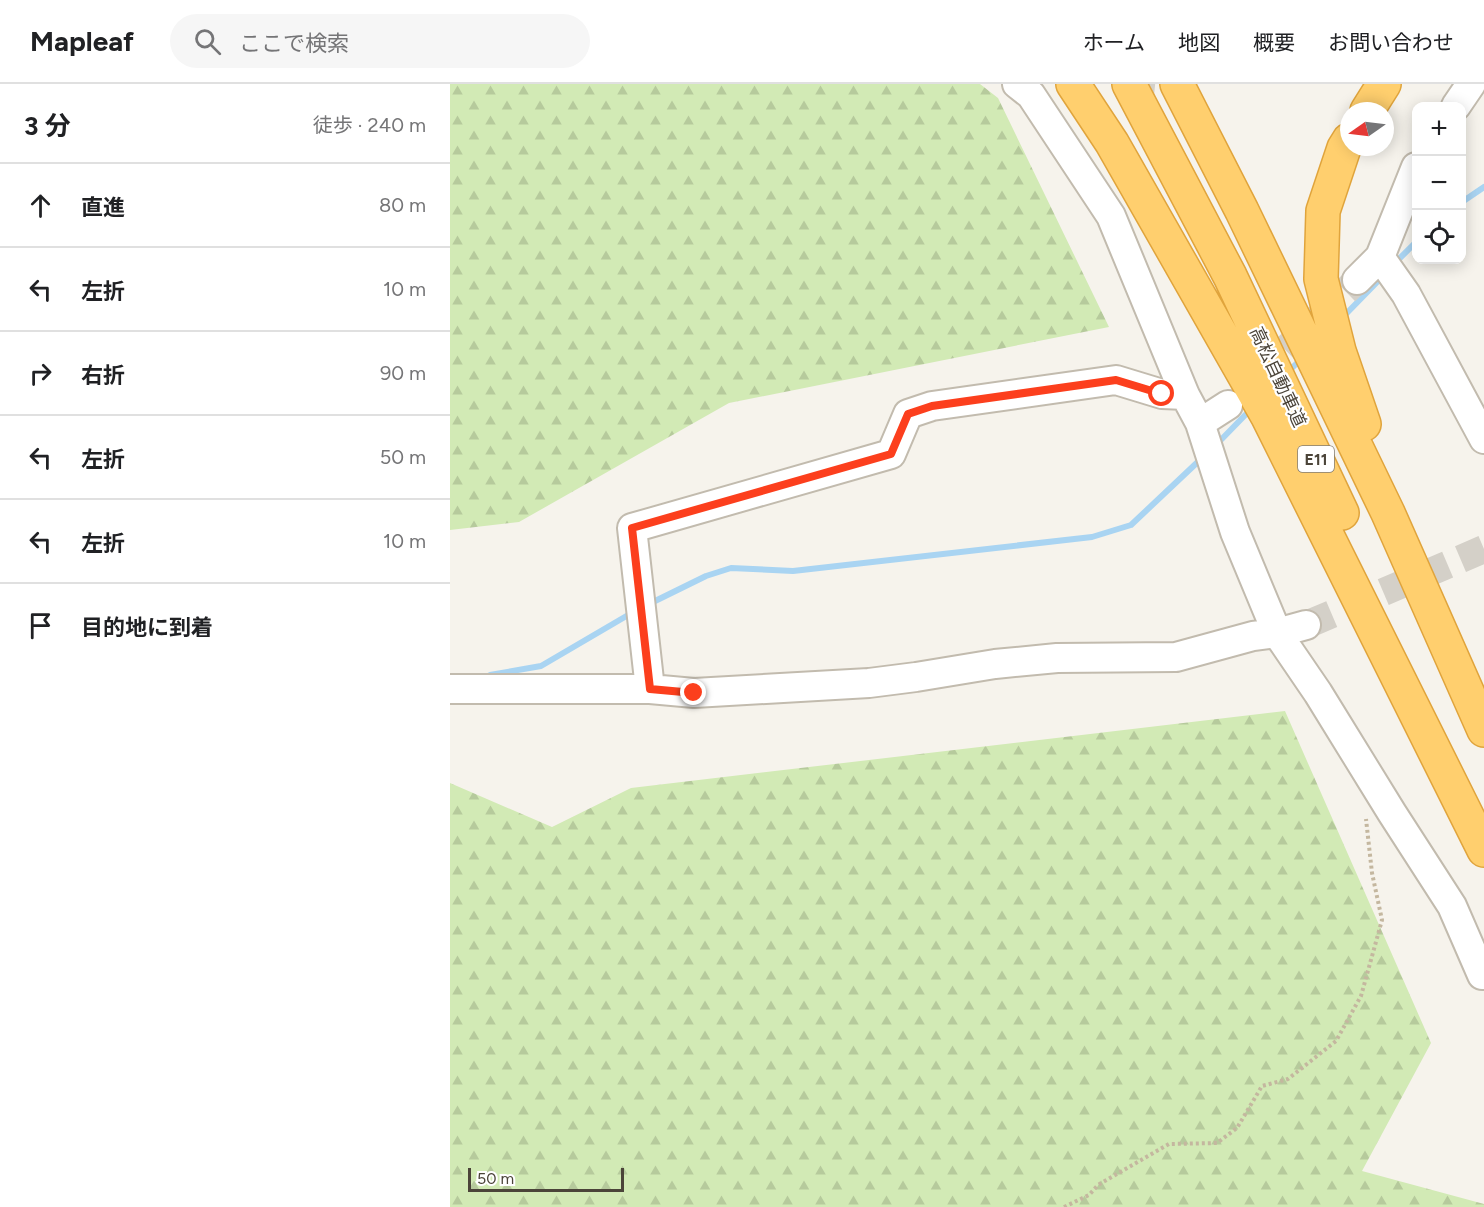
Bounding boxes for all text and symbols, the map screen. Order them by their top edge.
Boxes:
search box [170,14,590,68]
text: Mapleaf [30,24,134,58]
icon: search [191,25,224,58]
text: ここで検索 [239,30,349,57]
text: ホーム [1083,30,1145,55]
text: 地図 [1178,30,1220,55]
text: 概要 [1253,30,1295,55]
text: お問い合わせ [1328,30,1454,55]
north arrow [1340,102,1394,156]
map controls [1412,102,1466,264]
button: + [1412,102,1466,156]
text: 3 分 [24,110,71,142]
text: 徒歩 · 240 m [313,113,426,137]
button: − [1412,156,1466,210]
icon: ahead [24,189,57,222]
text: 80 m [379,193,426,217]
text: 直進 [81,194,125,221]
button: locate [1412,210,1466,264]
icon: left [24,273,57,306]
text: 10 m [383,277,426,301]
text: 左折 [81,278,125,305]
street label: 高松自動車道 [1245,323,1311,431]
icon: right [24,357,57,390]
text: 90 m [380,361,426,385]
text: 右折 [81,362,125,389]
route start [1148,380,1174,406]
icon: left [24,441,57,474]
text: 50 m [380,445,426,469]
text: 左折 [81,446,125,473]
road number: E11 [1298,446,1334,472]
icon: left [24,525,57,558]
text: 10 m [383,529,426,553]
text: 左折 [81,530,125,557]
icon: arrive [24,609,57,642]
text: 目的地に到着 [81,614,213,641]
route end [680,679,706,705]
scale bar [468,1165,624,1192]
text: 50 m [477,1169,514,1188]

